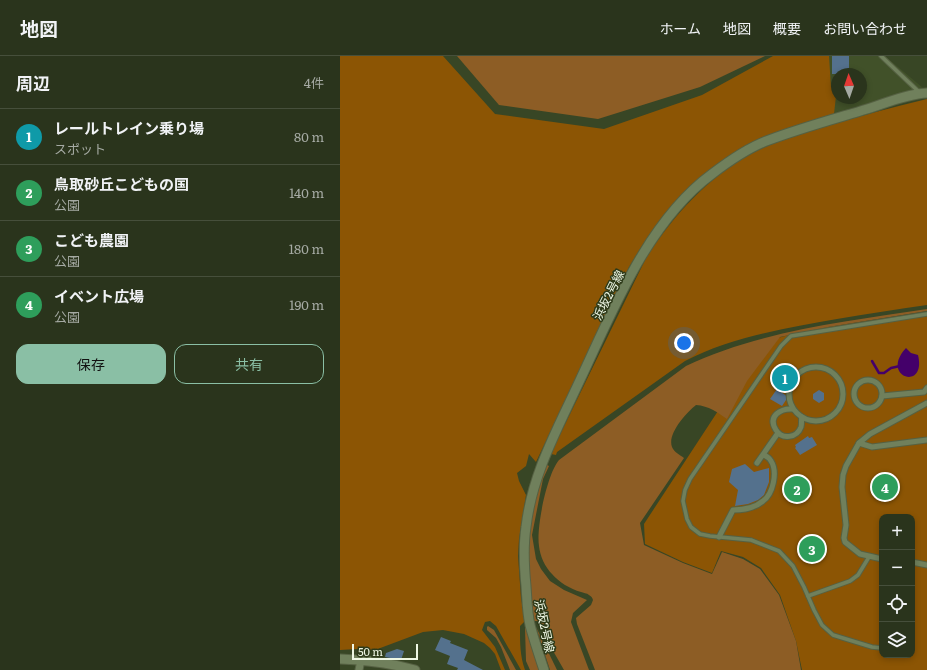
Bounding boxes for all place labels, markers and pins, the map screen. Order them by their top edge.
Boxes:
pin: 1 [772,363,798,393]
pin: 4 [872,472,898,502]
pin: 2 [784,474,810,504]
pin: 3 [799,534,825,564]

